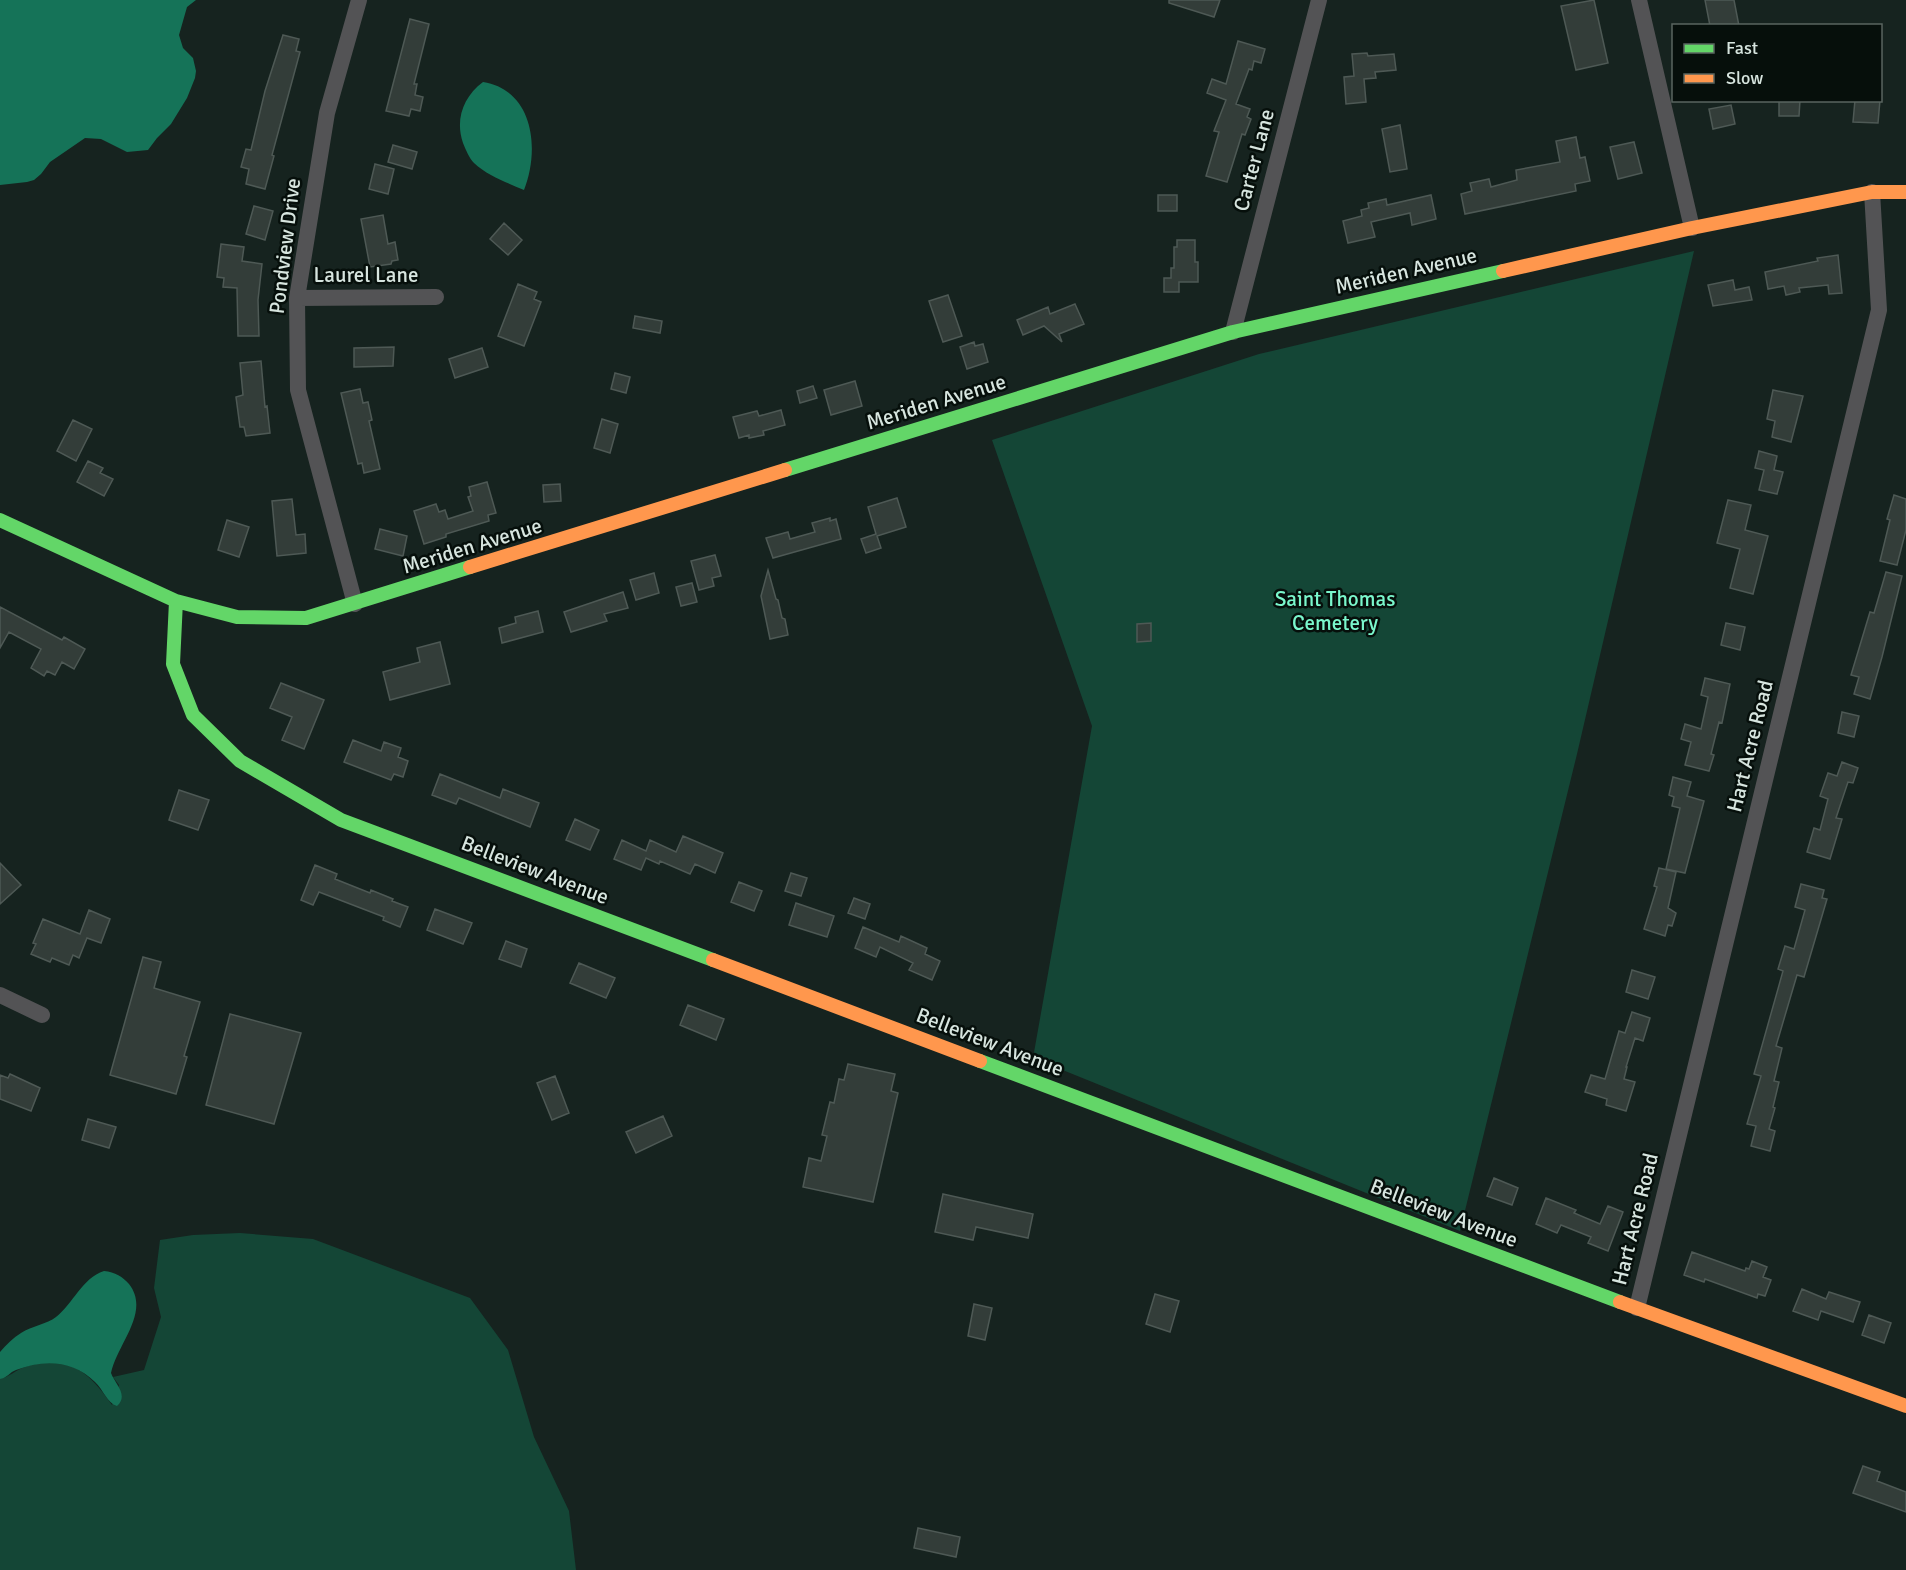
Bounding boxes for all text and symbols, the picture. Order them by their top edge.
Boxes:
legend [1672,24,1882,102]
text: Fast [1726,37,1758,59]
text: Slow [1726,67,1763,89]
street label: Carter Lane [1228,106,1280,214]
street label: Pondview Drive [264,177,306,315]
street label: Meriden Avenue [1333,242,1479,300]
street label: Laurel Lane [314,262,418,288]
street label: Meriden Avenue [863,368,1009,436]
street label: Meriden Avenue [399,512,545,580]
park label: Saint Thomas Cemetery [1275,586,1395,636]
street label: Hart Acre Road [1721,677,1779,815]
street label: Belleview Avenue [457,830,613,910]
street label: Belleview Avenue [912,1002,1068,1082]
street label: Hart Acre Road [1606,1150,1664,1288]
street label: Belleview Avenue [1366,1173,1522,1253]

